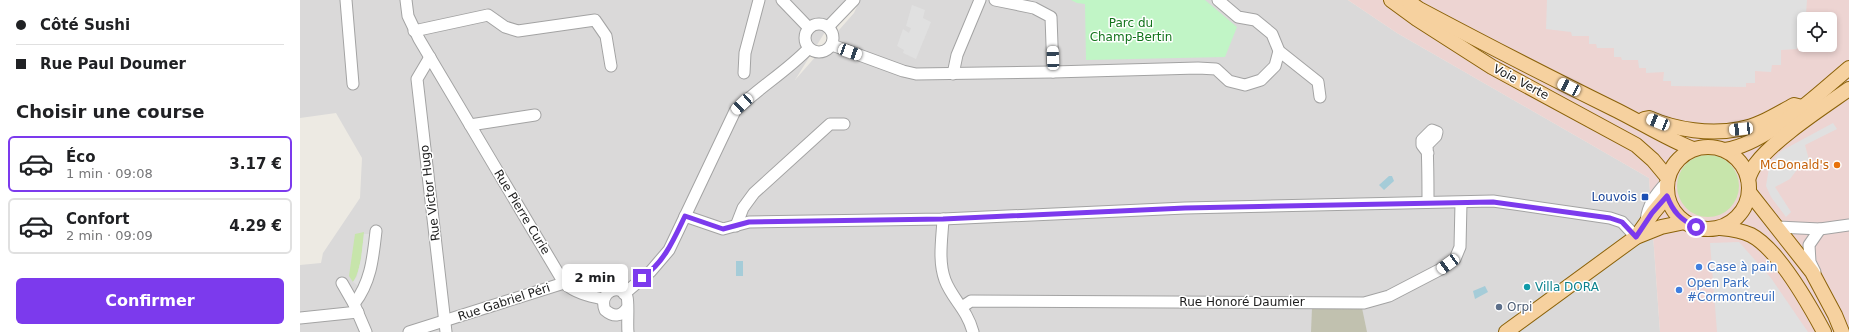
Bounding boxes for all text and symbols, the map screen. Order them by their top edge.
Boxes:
map controls [1797,12,1837,52]
button: locate [1797,12,1837,52]
text: Côté Sushi [40,16,130,34]
park label: Parc du Champ-Bertin [1090,16,1172,44]
car [837,42,863,62]
car [1047,46,1059,70]
text: Rue Paul Doumer [40,55,186,73]
street label: Voie Verte [1491,62,1551,102]
car [1556,76,1582,98]
car [729,91,755,117]
text: Choisir une course [16,101,204,122]
car [1645,112,1671,132]
car [1728,122,1754,136]
street label: Rue Victor Hugo [417,144,443,242]
icon: car [18,146,54,182]
text: Éco [66,148,95,166]
text: 3.17 € [229,155,282,173]
place label: McDonald's [1760,158,1829,172]
marker: McDonald's [1832,160,1842,170]
text: 1 min · 09:08 [66,166,153,181]
street label: Rue Pierre Curie [491,167,553,257]
place label: Louvois [1592,190,1637,204]
marker: Louvois [1640,192,1650,202]
icon: car [18,208,54,244]
text: Confort [66,210,129,228]
text: 4.29 € [229,217,282,235]
route start [1687,218,1705,236]
text: 2 min · 09:09 [66,228,153,243]
car [1435,252,1461,276]
place label: Case à pain [1707,260,1777,274]
marker: Case à pain [1694,262,1704,272]
callout: 2 min [562,264,628,292]
route end [633,269,651,287]
text: 2 min [575,270,615,285]
place label: Open Park #Cormontreuil [1687,276,1775,304]
button: Confirmer [16,278,284,324]
street label: Rue Gabriel Péri [456,280,552,324]
place label: Villa DORA [1535,280,1600,294]
marker: Villa DORA [1522,282,1532,292]
marker: Open Park #Cormontreuil [1674,285,1684,295]
street label: Rue Honoré Daumier [1179,295,1305,309]
place label: Orpi [1507,300,1532,314]
marker: Orpi [1494,302,1504,312]

